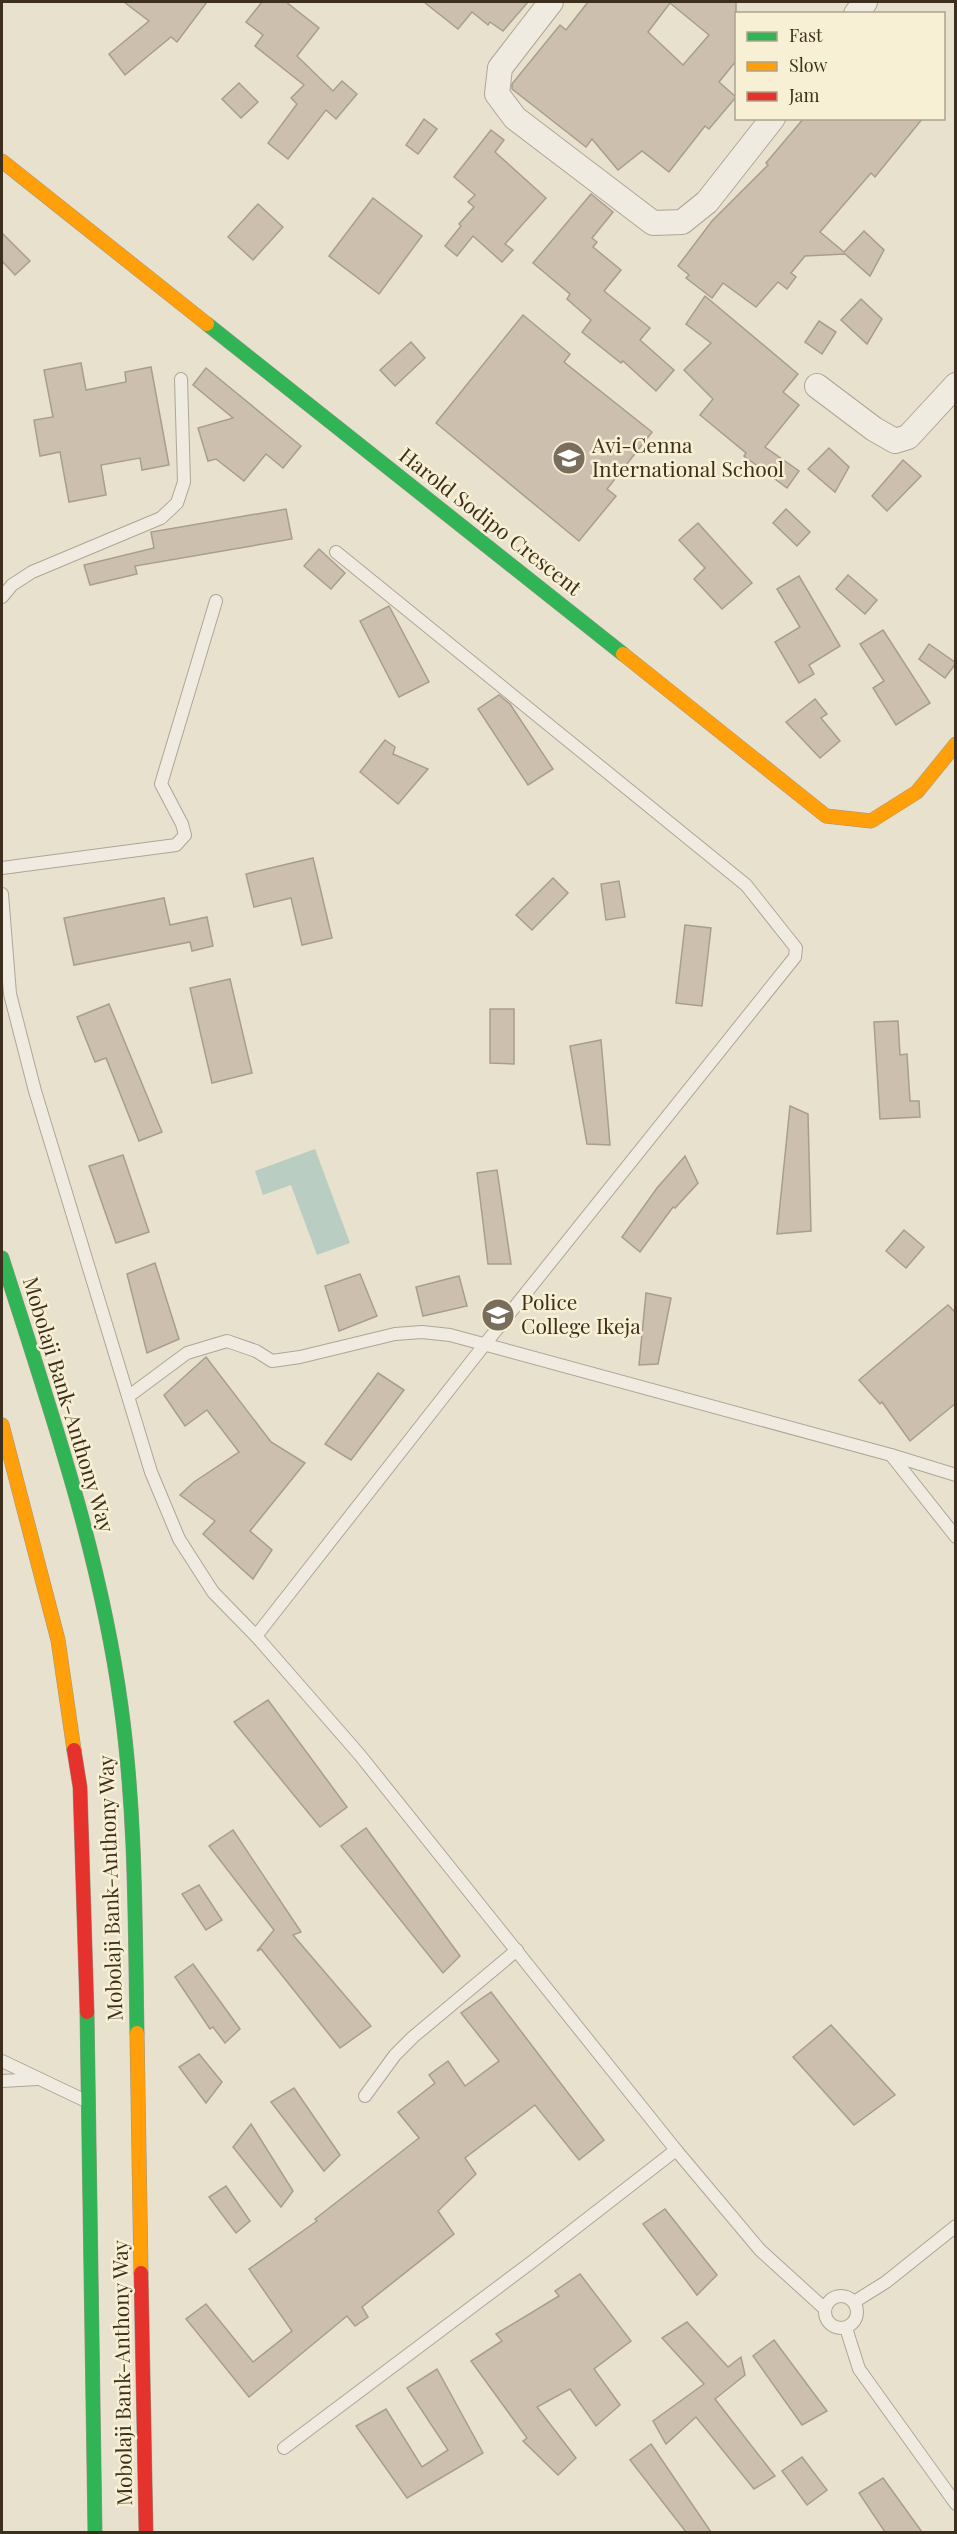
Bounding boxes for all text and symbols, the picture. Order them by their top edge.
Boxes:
legend [735,12,945,120]
text: Fast [789,23,823,47]
text: Slow [789,53,827,77]
text: Jam [788,83,819,107]
place label: Avi-Cenna International School [591,430,784,482]
street label: Harold Sodipo Crescent [394,440,589,601]
school or university icon: Avi-Cenna International School [551,440,587,476]
street label: Mobolaji Bank-Anthony Way [18,1273,122,1536]
place label: Police College Ikeja [521,1287,641,1339]
school or university icon: Police College Ikeja [480,1297,516,1333]
street label: Mobolaji Bank-Anthony Way [90,1754,128,2021]
street label: Mobolaji Bank-Anthony Way [105,2239,137,2506]

